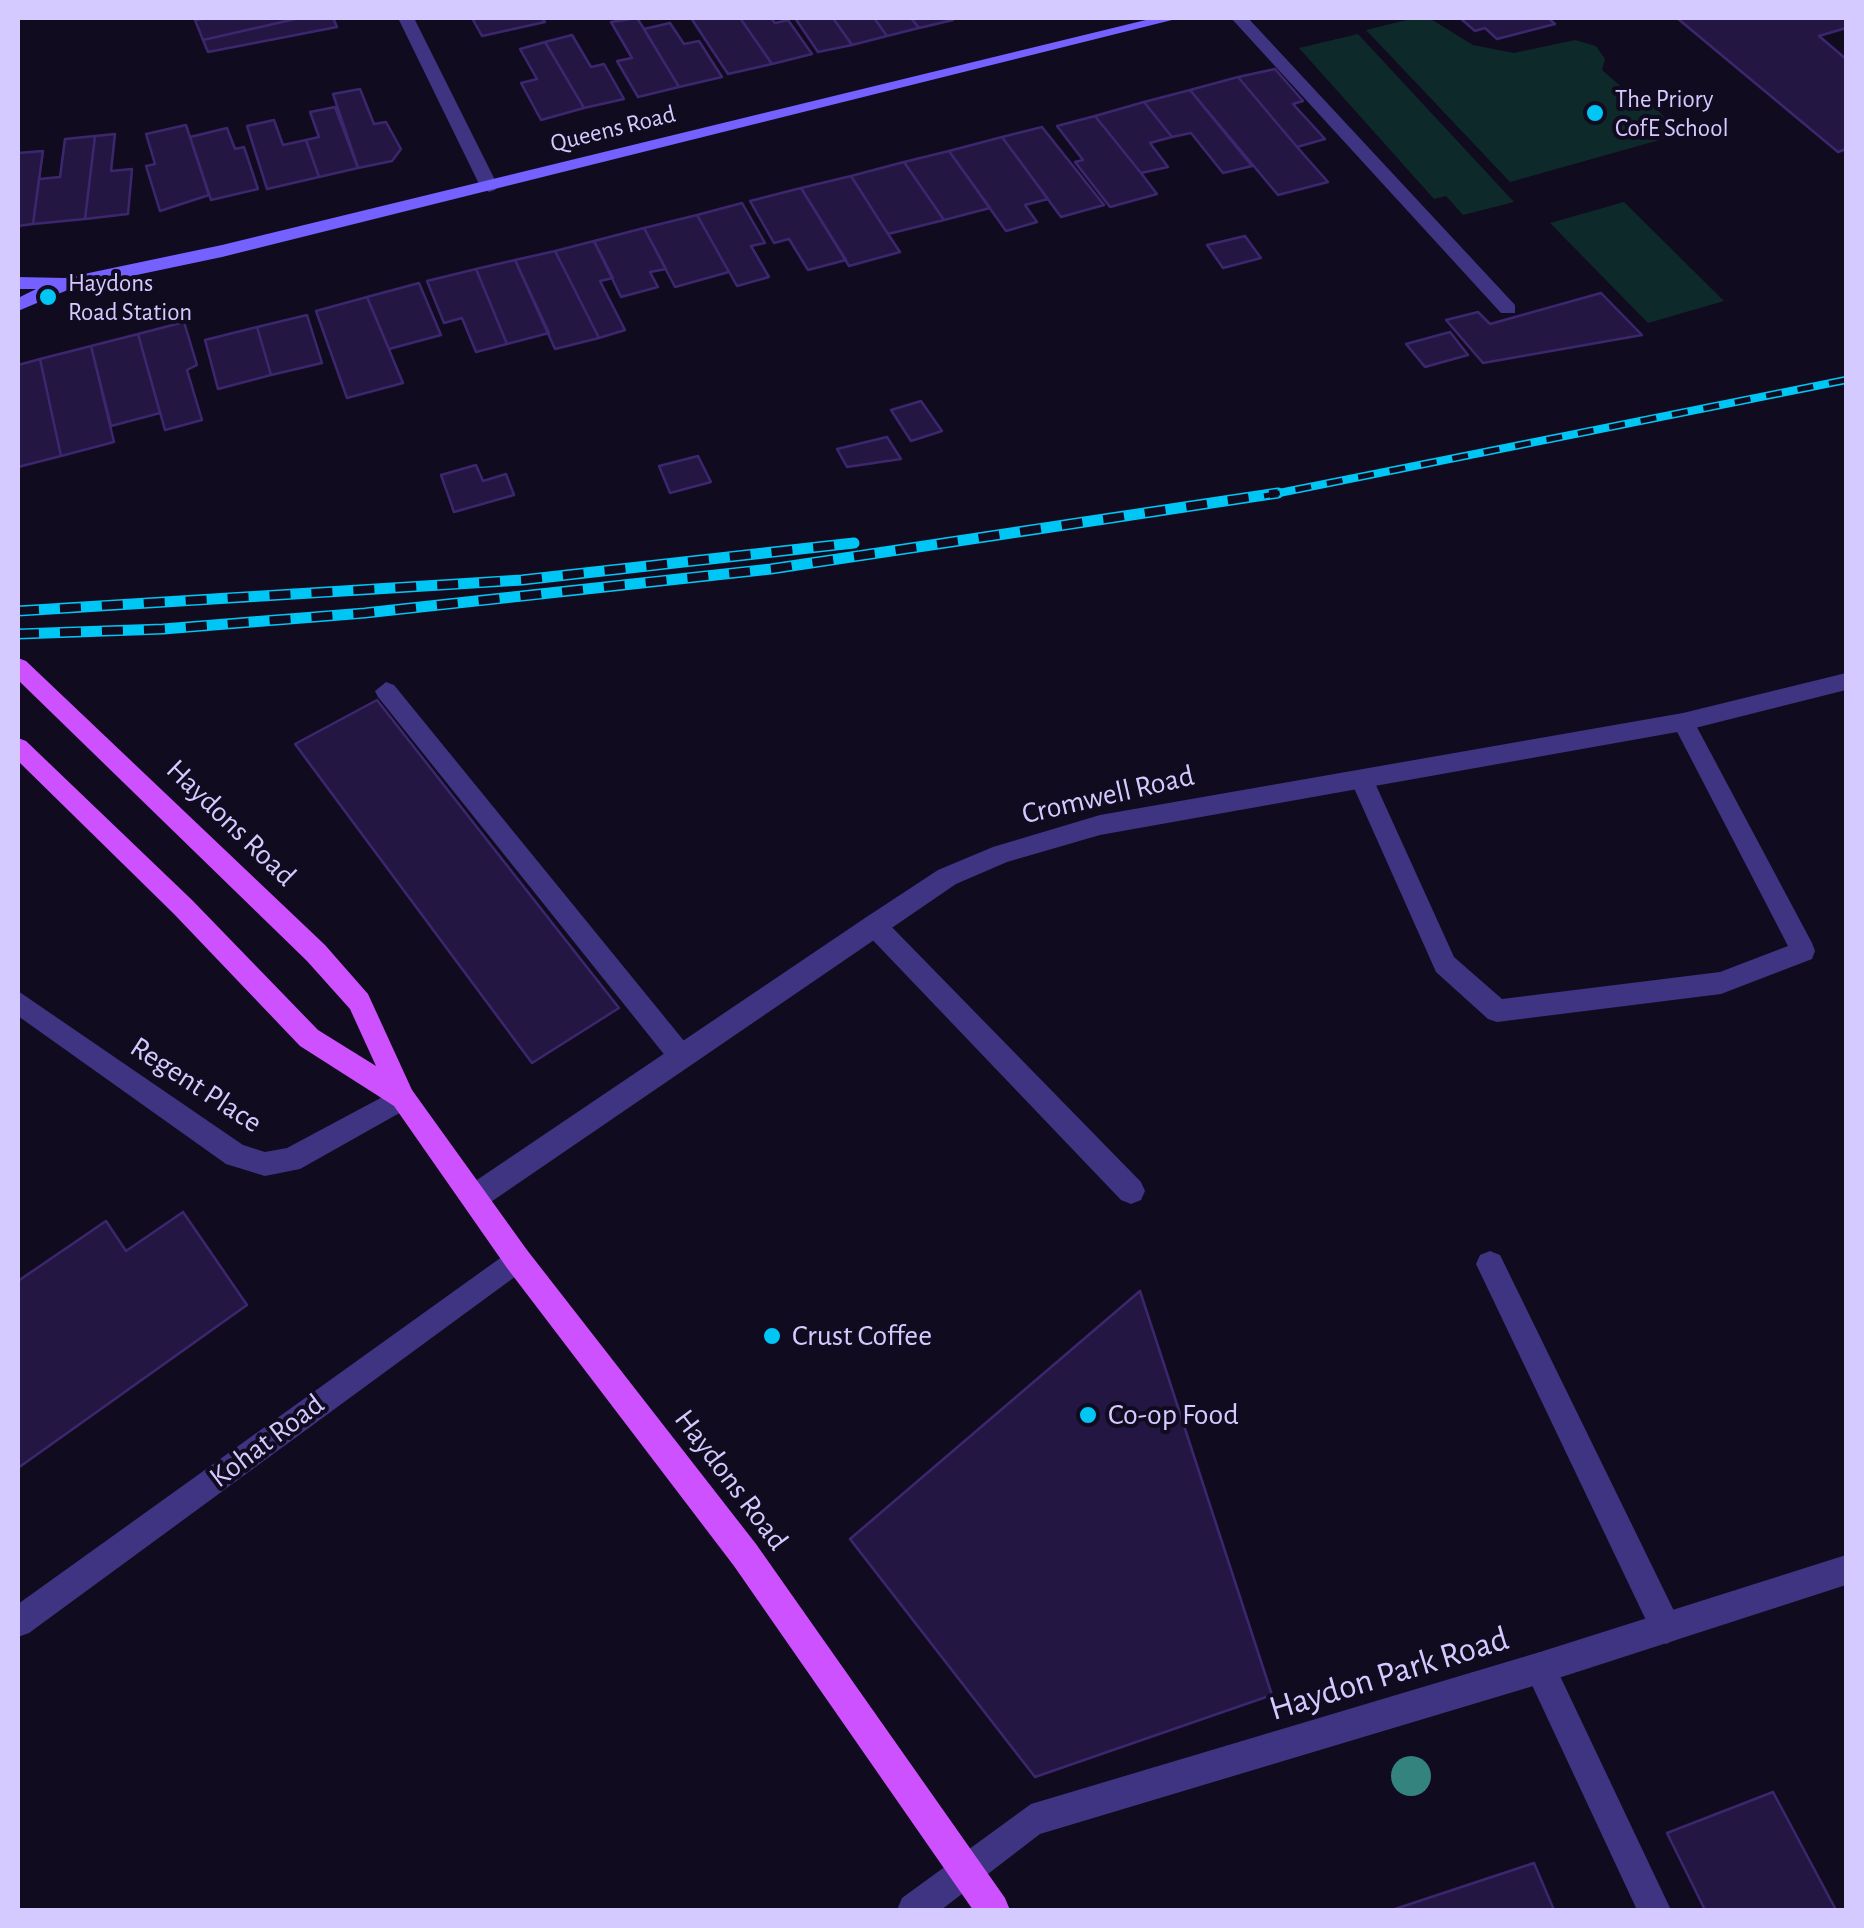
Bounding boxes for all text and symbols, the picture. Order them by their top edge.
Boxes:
place label: The Priory CofE School [1615,84,1729,143]
street label: Queens Road [547,99,679,159]
marker: The Priory CofE School [1584,102,1606,124]
place label: Haydons Road Station [68,268,192,327]
marker: Haydons Road Station [37,286,59,308]
street label: Haydons Road [158,752,304,894]
street label: Cromwell Road [1018,758,1198,832]
street label: Regent Place [123,1029,269,1141]
place label: Crust Coffee [792,1318,932,1354]
marker: Crust Coffee [761,1325,783,1347]
street label: Kohat Road [203,1386,331,1496]
place label: Co-op Food [1108,1397,1239,1433]
street label: Haydons Road [666,1403,796,1557]
marker: Co-op Food [1077,1404,1099,1426]
street label: Haydon Park Road [1264,1618,1514,1730]

